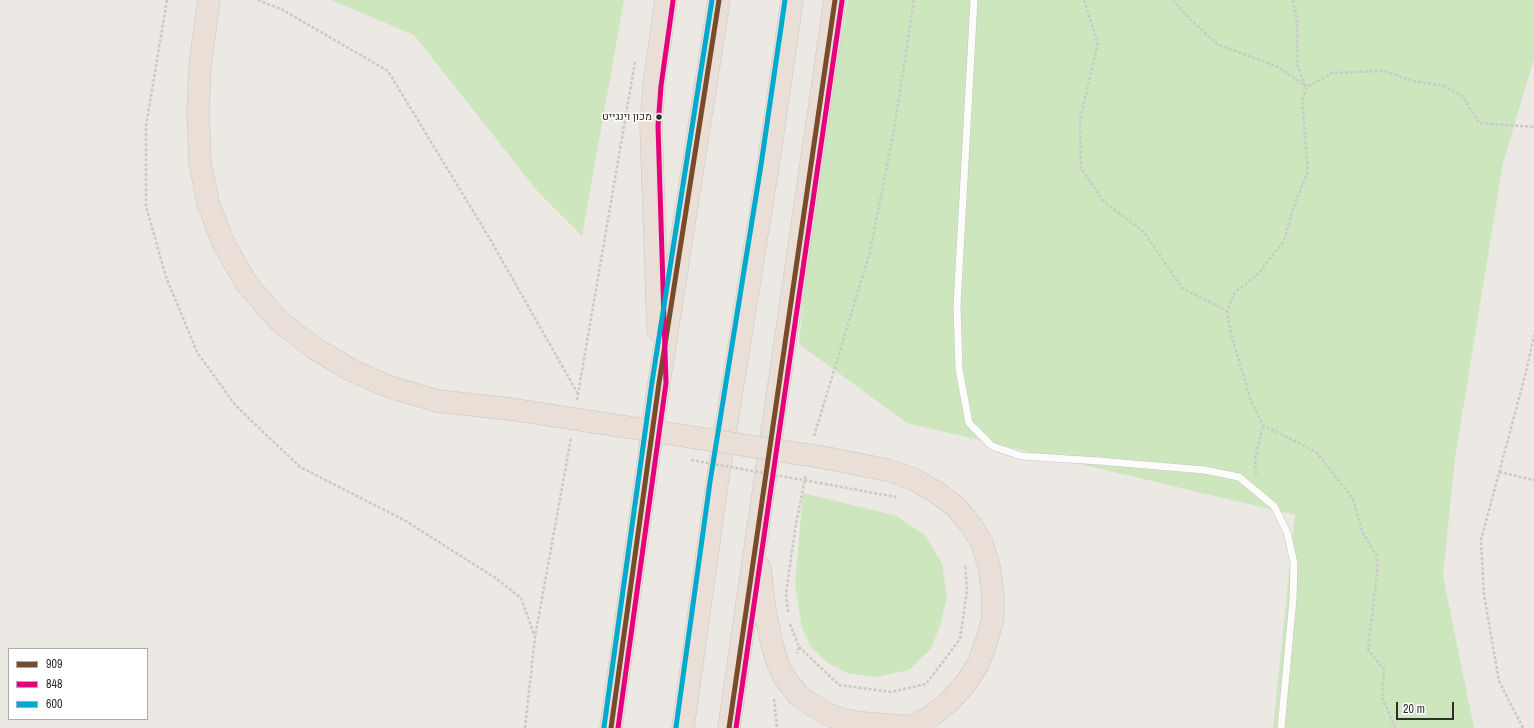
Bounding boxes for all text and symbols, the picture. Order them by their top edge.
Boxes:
place label: מכון וינגייט [602,110,652,124]
marker: מכון וינגייט [654,112,664,122]
legend [8,648,148,720]
text: 909 [46,656,62,672]
text: 848 [46,676,62,692]
scale bar [1398,694,1456,720]
text: 600 [46,696,62,712]
text: 20 m [1403,701,1425,717]

